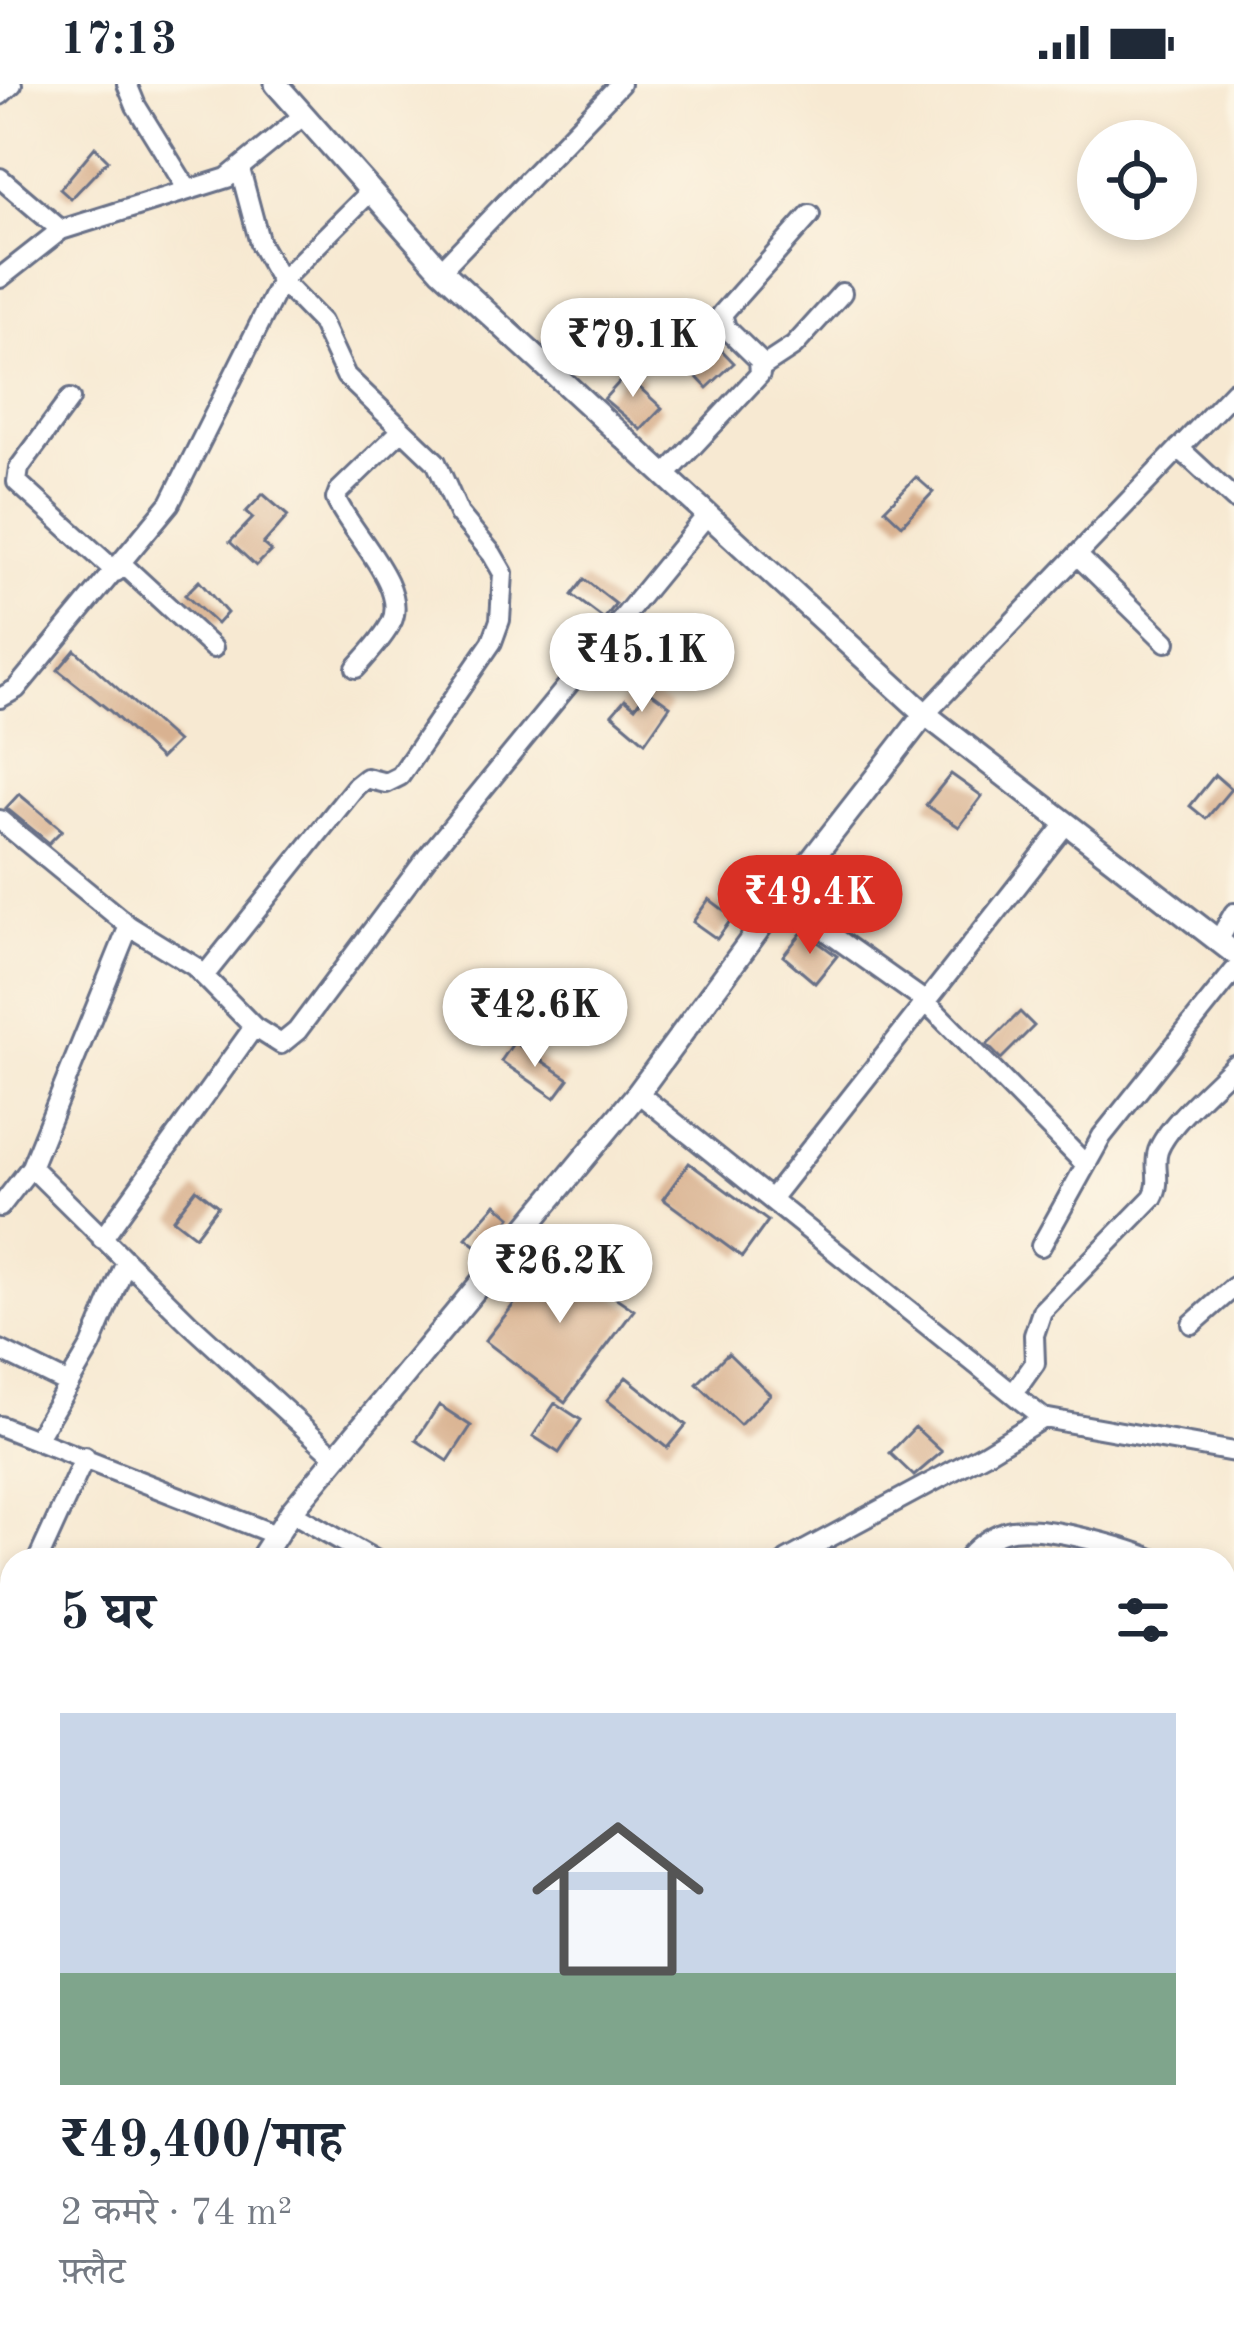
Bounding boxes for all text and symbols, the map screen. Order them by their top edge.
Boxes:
text: 17:13 [60,19,177,64]
map controls [1077,120,1197,240]
button: locate [1077,120,1197,240]
pin: ₹79.1K [535,298,731,400]
text: ₹79.1K [568,317,698,356]
pin: ₹45.1K [544,613,740,715]
text: ₹45.1K [577,632,707,671]
pin: ₹49.4K [712,855,908,957]
text: ₹49.4K [745,874,875,913]
pin: ₹42.6K [437,968,633,1070]
text: ₹42.6K [470,987,600,1026]
pin: ₹26.2K [462,1224,658,1326]
text: ₹26.2K [495,1243,625,1282]
icon: filters [1110,1587,1176,1653]
text: 5 घर [60,1589,155,1640]
icon: home [510,1791,726,2007]
text: ₹49,400/माह [60,2117,343,2168]
text: 2 कमरे · 74 m² [60,2194,292,2233]
text: फ़्लैट [60,2254,125,2293]

